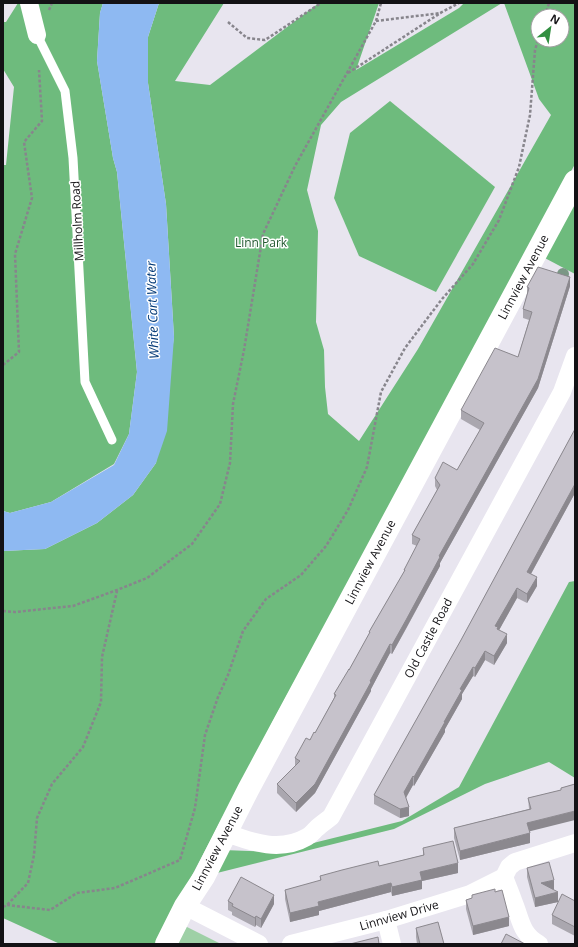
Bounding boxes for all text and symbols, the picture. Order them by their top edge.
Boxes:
north arrow [530,8,570,48]
text: N [548,10,563,28]
street label: Millholm Road [66,180,88,262]
street label: Linnview Avenue [493,231,553,322]
park label: Linn Park [235,234,288,251]
water label: White Cart Water [141,260,163,359]
street label: Linnview Avenue [340,516,400,607]
street label: Old Castle Road [400,595,456,681]
street label: Linnview Avenue [187,802,247,893]
street label: Linnview Drive [357,896,441,934]

